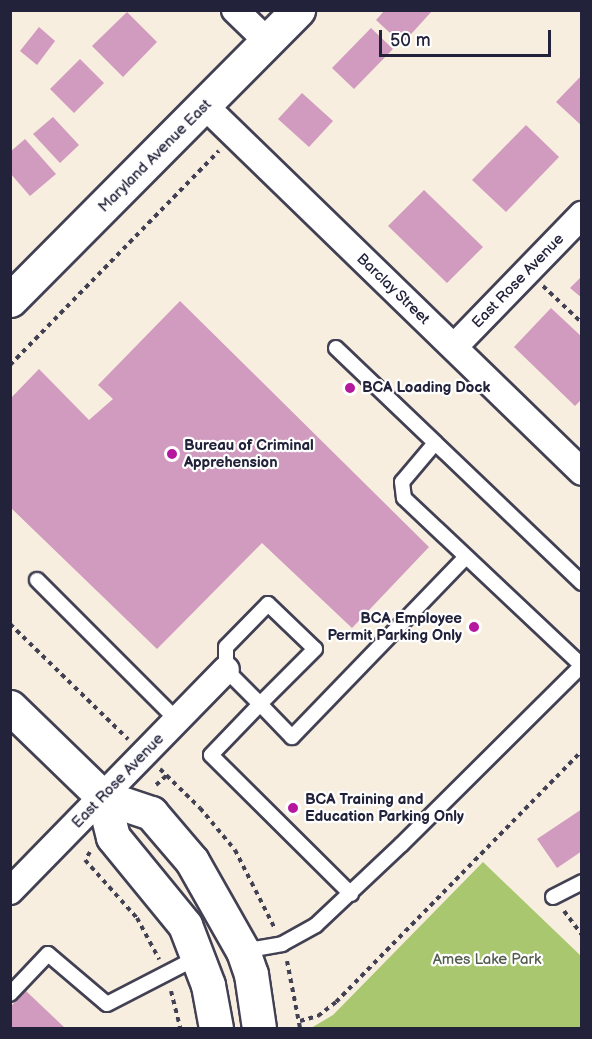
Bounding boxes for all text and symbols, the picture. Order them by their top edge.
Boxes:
scale bar [382,18,554,56]
text: 50 m [390,30,431,51]
street label: Maryland Avenue East [95,96,215,216]
street label: East Rose Avenue [468,230,568,332]
street label: Barclay Street [352,249,434,329]
place label: BCA Loading Dock [362,379,490,397]
marker: BCA Loading Dock [343,381,357,395]
place label: Bureau of Criminal Apprehension [184,436,314,471]
marker: Bureau of Criminal Apprehension [165,447,179,461]
place label: BCA Employee Permit Parking Only [327,609,462,644]
marker: BCA Employee Permit Parking Only [467,620,481,634]
street label: East Rose Avenue [68,730,168,832]
place label: BCA Training and Education Parking Only [305,790,464,825]
marker: BCA Training and Education Parking Only [286,801,300,815]
park label: Ames Lake Park [433,951,541,969]

